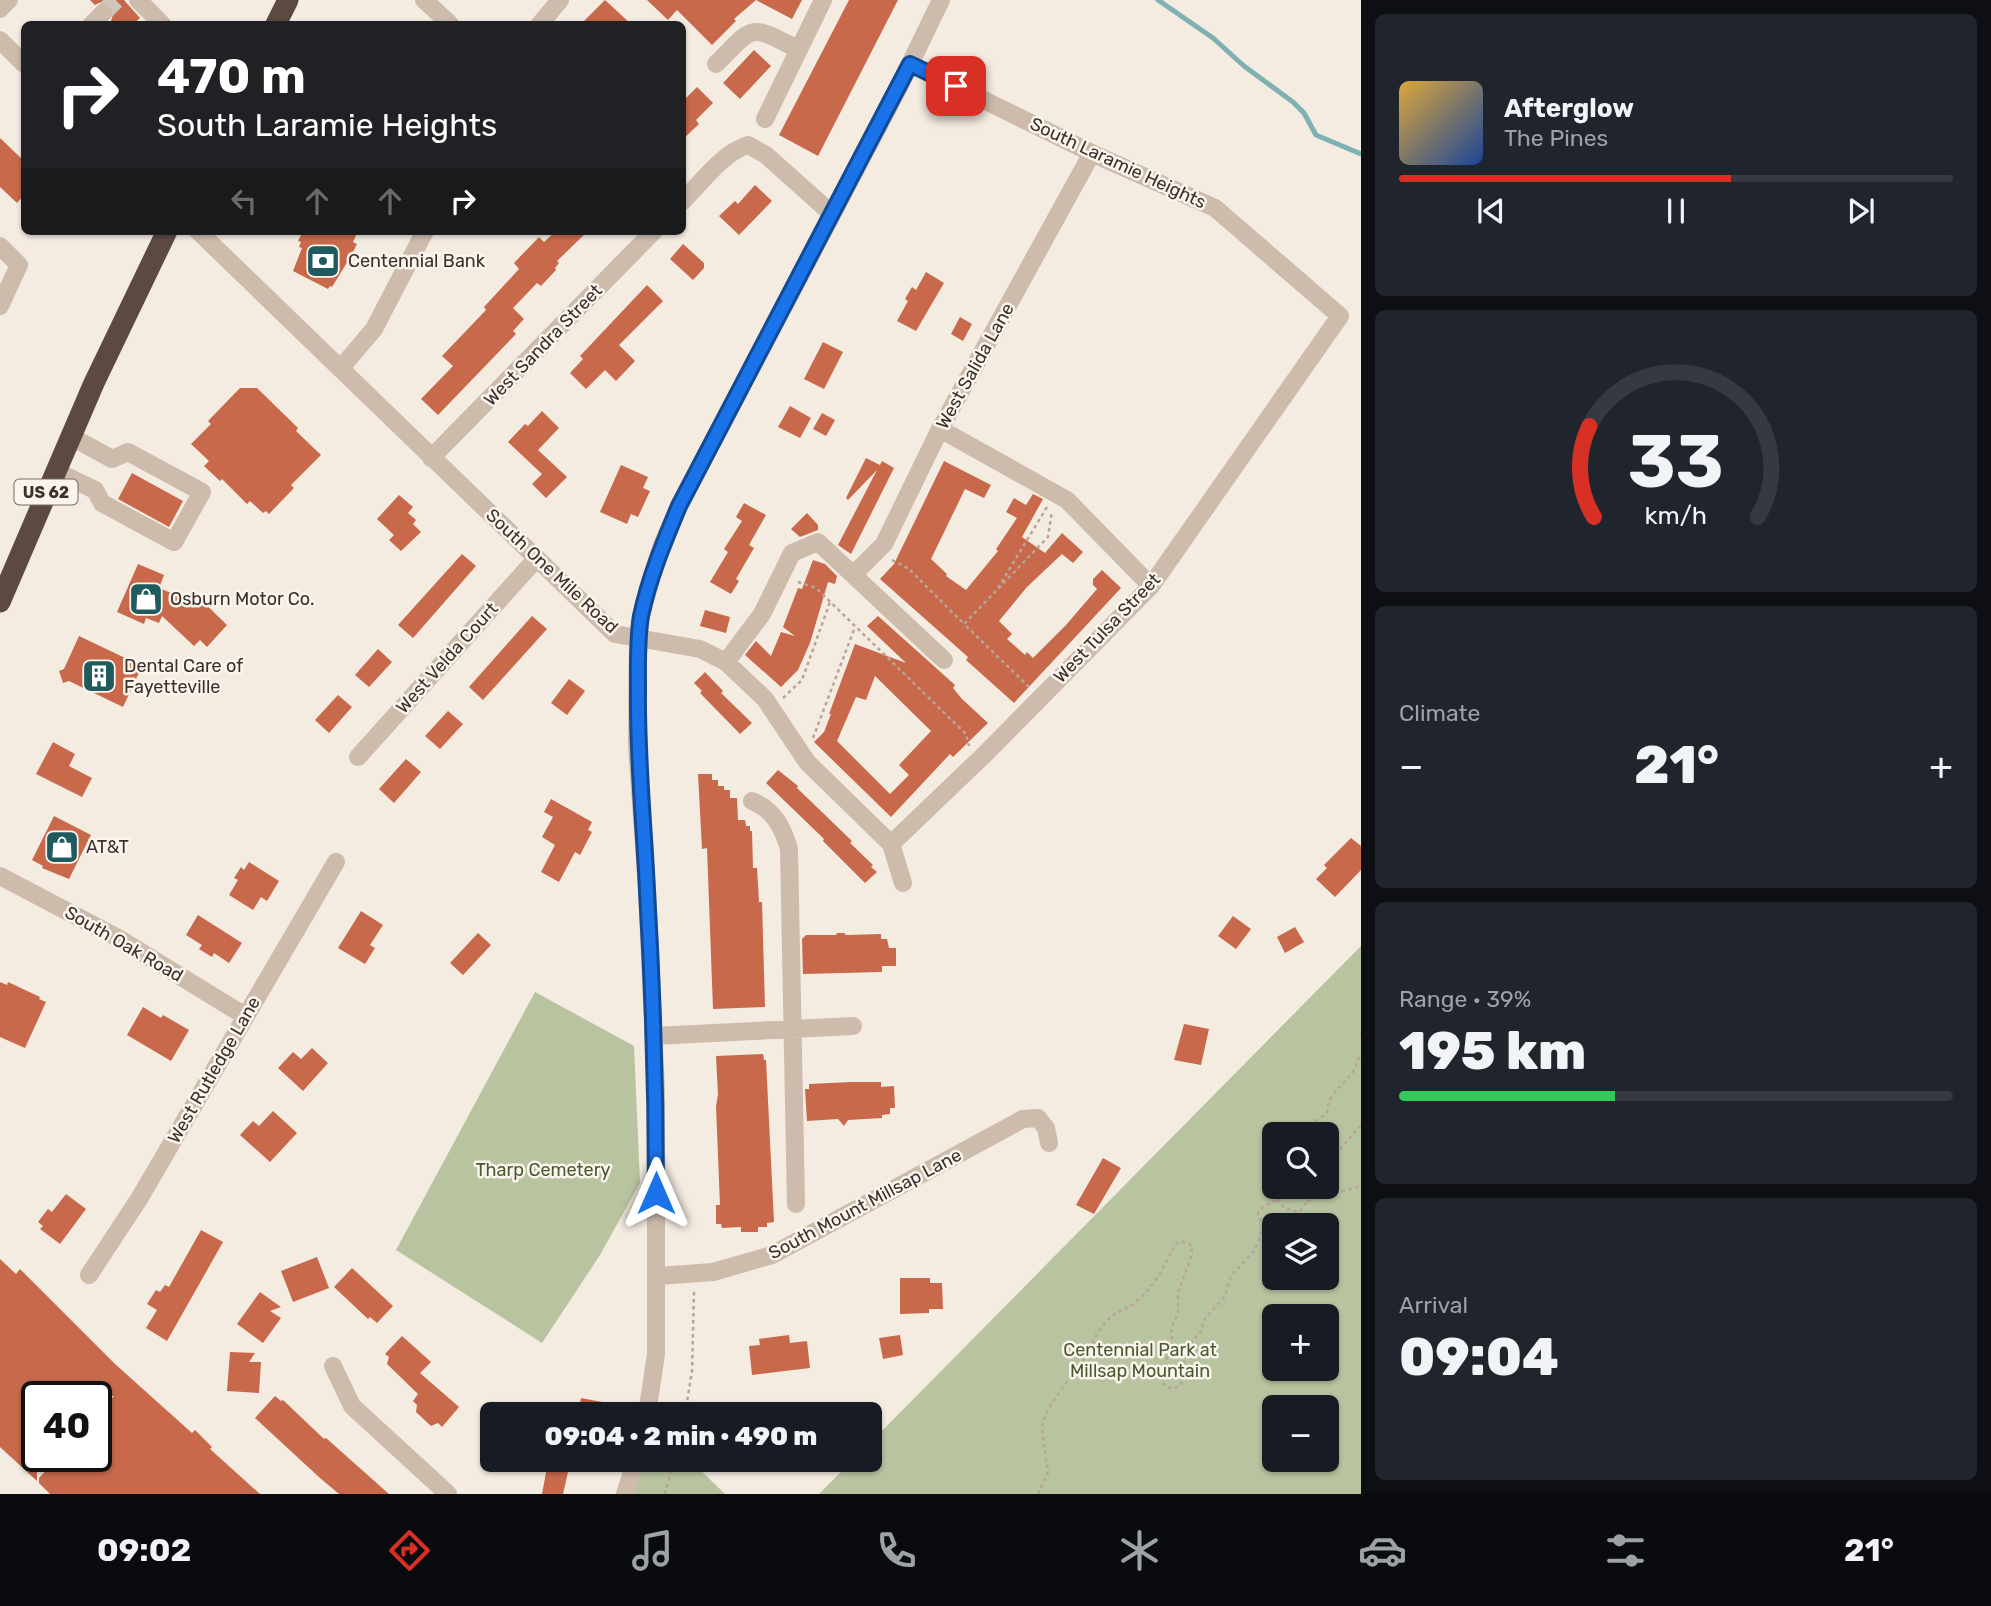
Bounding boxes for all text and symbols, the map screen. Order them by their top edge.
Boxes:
text: 470 m [157,47,306,105]
icon: right [42,49,133,140]
pin [926,56,986,116]
icon: arrive [937,67,975,105]
text: Afterglow [1504,93,1634,124]
text: South Laramie Heights [157,106,497,144]
street label: South Laramie Heights [1027,113,1209,213]
text: The Pines [1504,124,1608,152]
icon: left [225,182,263,220]
icon: ahead [298,182,336,220]
icon: ahead [371,182,409,220]
icon: right [444,182,482,220]
icon: previous [1472,192,1510,230]
icon: pause [1657,192,1695,230]
icon: next [1842,192,1880,230]
bank icon: Centennial Bank [304,242,342,280]
place label: Centennial Bank [348,250,486,272]
street label: West Sandra Street [479,280,607,410]
street label: West Salida Lane [931,299,1019,433]
text: 33 [1628,419,1724,505]
road number: US 62 [14,480,78,505]
text: km/h [1645,501,1707,530]
street label: South One Mile Road [481,504,623,638]
street label: West Tulsa Street [1049,569,1165,687]
shop icon: Osburn Motor Co. [127,580,165,618]
place label: Osburn Motor Co. [170,588,315,610]
street label: West Velda Court [391,598,503,718]
place label: Dental Care of Fayetteville [124,655,243,698]
building icon: Dental Care of Fayetteville [80,657,118,695]
text: Climate [1399,699,1480,727]
text: 21° [1634,734,1719,796]
text: − [1399,743,1424,789]
text: + [1929,743,1953,789]
shop icon: AT&T [43,828,81,866]
place label: AT&T [86,836,129,858]
street label: South Oak Road [61,901,187,987]
text: Range · 39% [1399,985,1531,1013]
street label: West Rutledge Lane [163,993,265,1147]
text: 195 km [1399,1020,1586,1082]
map controls [1262,1122,1339,1472]
button: search [1262,1122,1339,1199]
street label: South Mount Millsap Lane [765,1144,965,1264]
position arrow [619,1156,693,1230]
park label: Tharp Cemetery [476,1159,611,1181]
button: layers [1262,1213,1339,1290]
text: Arrival [1399,1291,1468,1319]
button: + [1262,1304,1339,1381]
text: 09:04 [1399,1326,1559,1388]
park label: Centennial Park at Millsap Mountain [1063,1339,1217,1382]
speed limit sign: 40 [21,1381,112,1472]
button: − [1262,1395,1339,1472]
text: 09:04 · 2 min · 490 m [545,1421,817,1452]
icon: directions [385,1526,434,1575]
icon: music [628,1526,677,1575]
icon: phone [872,1526,921,1575]
icon: climate [1115,1526,1164,1575]
icon: car [1358,1526,1407,1575]
icon: filters [1601,1526,1650,1575]
text: 09:02 [97,1531,191,1569]
text: 21° [1844,1531,1894,1569]

